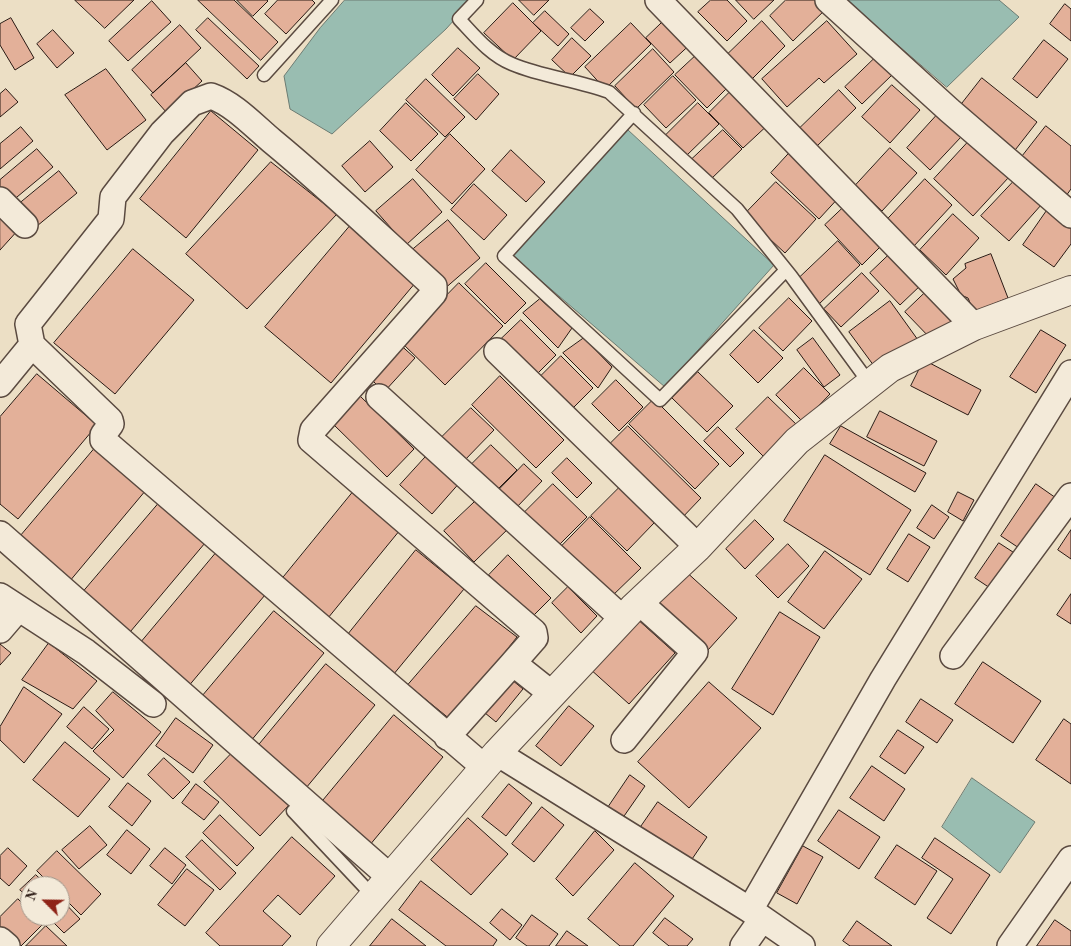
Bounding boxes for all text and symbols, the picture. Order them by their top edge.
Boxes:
north arrow [20,876,70,926]
text: N [24,888,41,903]

